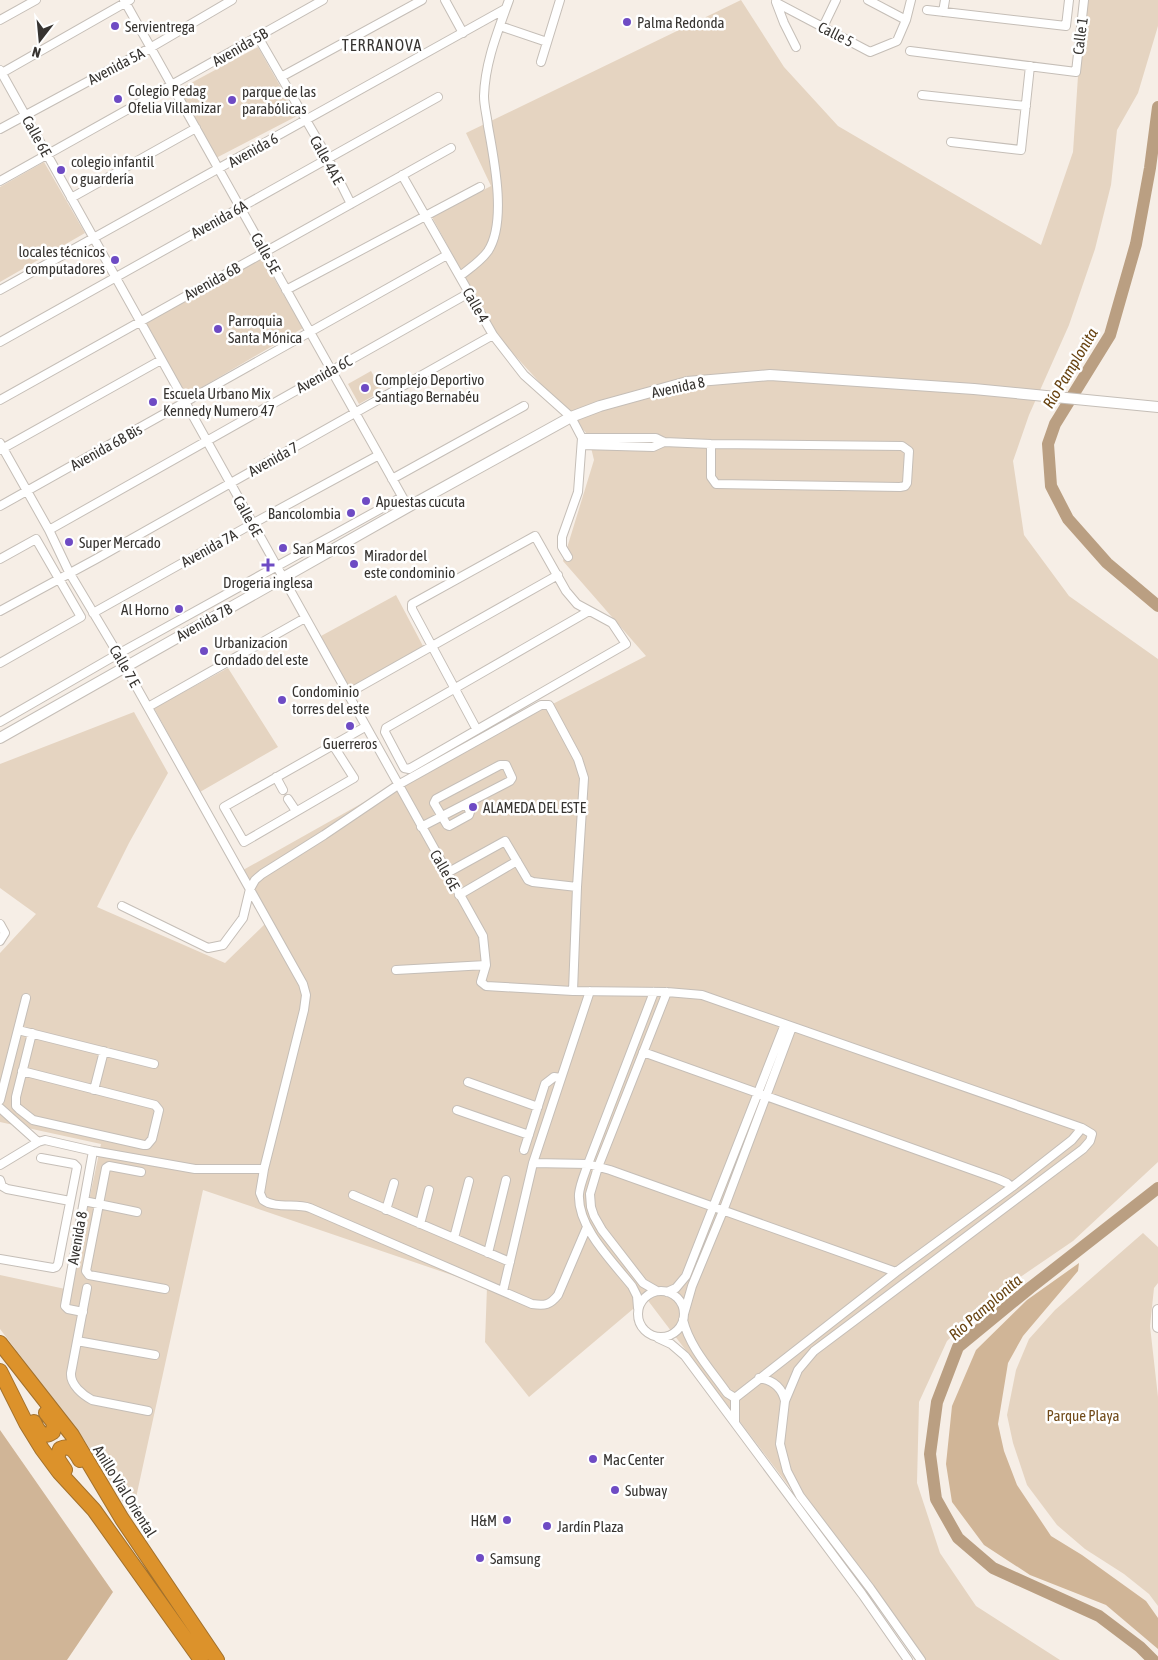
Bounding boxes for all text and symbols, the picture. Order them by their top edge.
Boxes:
place label: Palma Redonda [637,14,725,31]
north arrow [15,15,65,65]
marker: Palma Redonda [621,16,633,28]
street label: Calle 1 [1069,16,1091,56]
place label: Servientrega [125,18,195,35]
street label: Calle 5 [815,18,857,50]
marker: Servientrega [109,20,121,32]
street label: Avenida 5B [209,24,271,70]
district label: TERRANOVA [342,36,422,54]
text: N [30,44,43,61]
street label: Avenida 5A [85,44,148,88]
place label: Colegio Pedag Ofelia Villamizar [128,82,222,116]
place label: parque de las parabólicas [242,83,316,117]
marker: Colegio Pedag Ofelia Villamizar [112,93,124,105]
marker: parque de las parabólicas [226,94,238,106]
street label: Calle 6E [19,113,55,160]
street label: Avenida 6 [225,129,281,171]
street label: Calle 4A E [307,133,348,188]
place label: colegio infantil o guardería [71,153,154,187]
marker: colegio infantil o guardería [55,164,67,176]
street label: Avenida 6A [188,196,251,241]
street label: Calle 5E [248,230,284,277]
place label: locales técnicos computadores [19,243,105,277]
marker: locales técnicos computadores [109,254,121,266]
street label: Avenida 6B [181,259,243,303]
street label: Calle 4 [459,285,493,325]
place label: Parroquia Santa Mónica [228,312,302,346]
marker: Parroquia Santa Mónica [212,323,224,335]
water label: Río Pamplonita [1039,324,1102,412]
street label: Avenida 6C [293,352,355,396]
place label: Complejo Deportivo Santiago Bernabéu [375,371,484,405]
street label: Avenida 8 [650,373,706,401]
marker: Complejo Deportivo Santiago Bernabéu [359,382,371,394]
place label: Escuela Urbano Mix Kennedy Numero 47 [163,385,275,419]
marker: Escuela Urbano Mix Kennedy Numero 47 [147,396,159,408]
street label: Avenida 6B Bis [67,420,145,474]
street label: Avenida 7 [245,438,301,480]
street label: Calle 6E [230,493,266,540]
place label: Apuestas cucuta [376,493,465,510]
marker: Apuestas cucuta [360,495,372,507]
place label: Bancolombia [268,505,341,522]
marker: Bancolombia [345,507,357,519]
street label: Avenida 7A [178,525,241,570]
place label: Super Mercado [79,534,161,551]
marker: Super Mercado [63,536,75,548]
place label: San Marcos [293,540,355,557]
marker: San Marcos [277,542,289,554]
place label: Mirador del este condominio [364,547,455,581]
marker: Mirador del este condominio [348,558,360,570]
marker: Drogeria inglesa [262,559,274,571]
place label: Drogeria inglesa [223,574,313,591]
street label: Avenida 7B [173,600,235,644]
place label: Al Horno [121,601,169,618]
marker: Al Horno [173,603,185,615]
place label: Urbanizacion Condado del este [214,634,309,668]
street label: Calle 7 E [106,642,144,691]
marker: Urbanizacion Condado del este [198,645,210,657]
place label: Condominio torres del este [292,683,369,717]
marker: Condominio torres del este [276,694,288,706]
marker: Guerreros [344,720,356,732]
place label: Guerreros [323,735,377,752]
place label: ALAMEDA DEL ESTE [483,799,587,816]
marker: ALAMEDA DEL ESTE [467,801,479,813]
street label: Calle 6E [427,847,464,894]
street label: Avenida 8 [64,1210,90,1266]
water label: Río Pamplonita [945,1270,1026,1344]
park label: Parque Playa [1047,1407,1120,1424]
street label: Anillo Vial Oriental [90,1442,160,1540]
place label: Mac Center [603,1451,664,1468]
marker: Mac Center [587,1453,599,1465]
place label: Subway [625,1482,667,1499]
marker: Subway [609,1484,621,1496]
place label: H&M [470,1512,497,1529]
marker: H&M [501,1514,513,1526]
place label: Jardín Plaza [557,1518,624,1535]
marker: Jardín Plaza [541,1520,553,1532]
place label: Samsung [490,1550,541,1567]
marker: Samsung [474,1552,486,1564]

